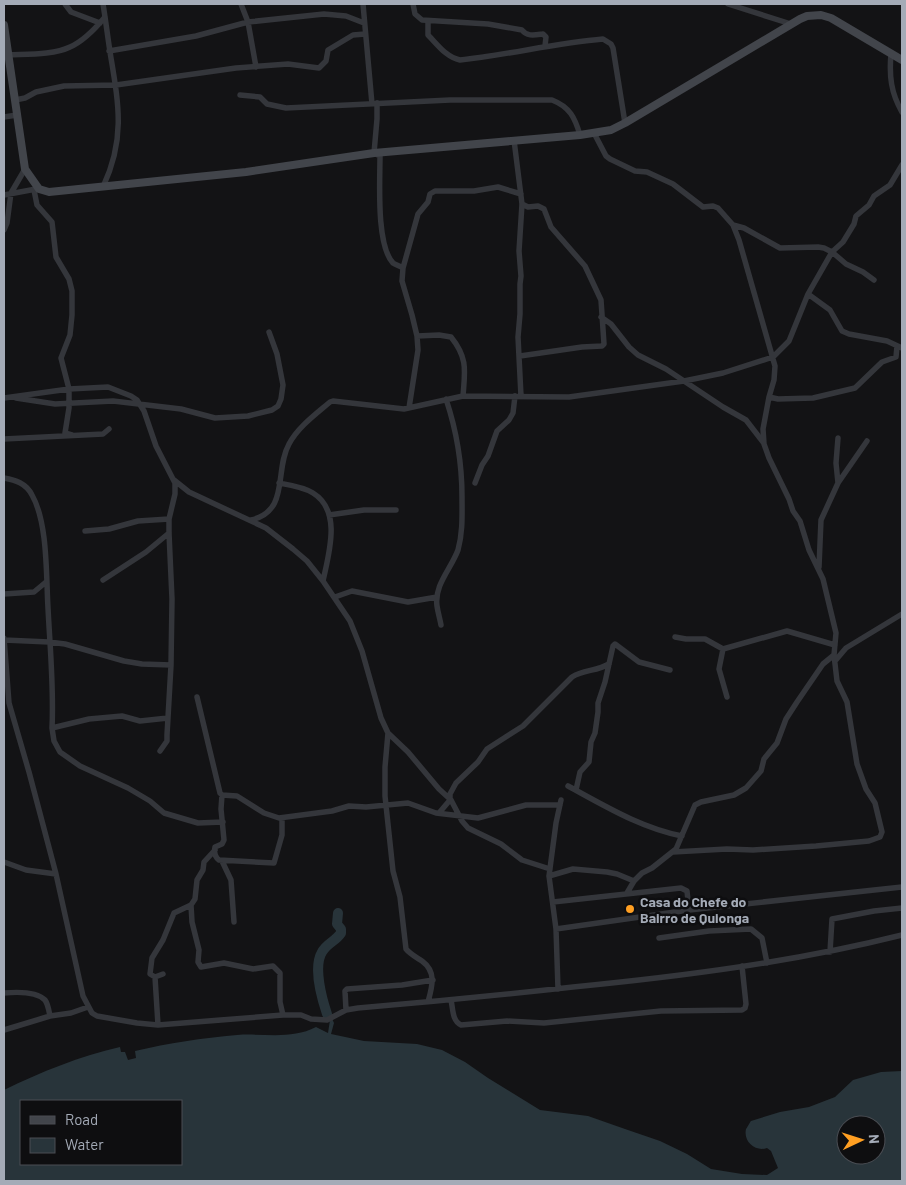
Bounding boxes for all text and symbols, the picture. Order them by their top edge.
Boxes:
place label: Casa do Chefe do Bairro de Quionga [640,893,749,926]
marker: Casa do Chefe do Bairro de Quionga [624,903,636,915]
legend [20,1100,182,1165]
text: Road [65,1110,98,1128]
north arrow [836,1115,886,1165]
text: N [866,1134,883,1144]
text: Water [65,1135,104,1153]

